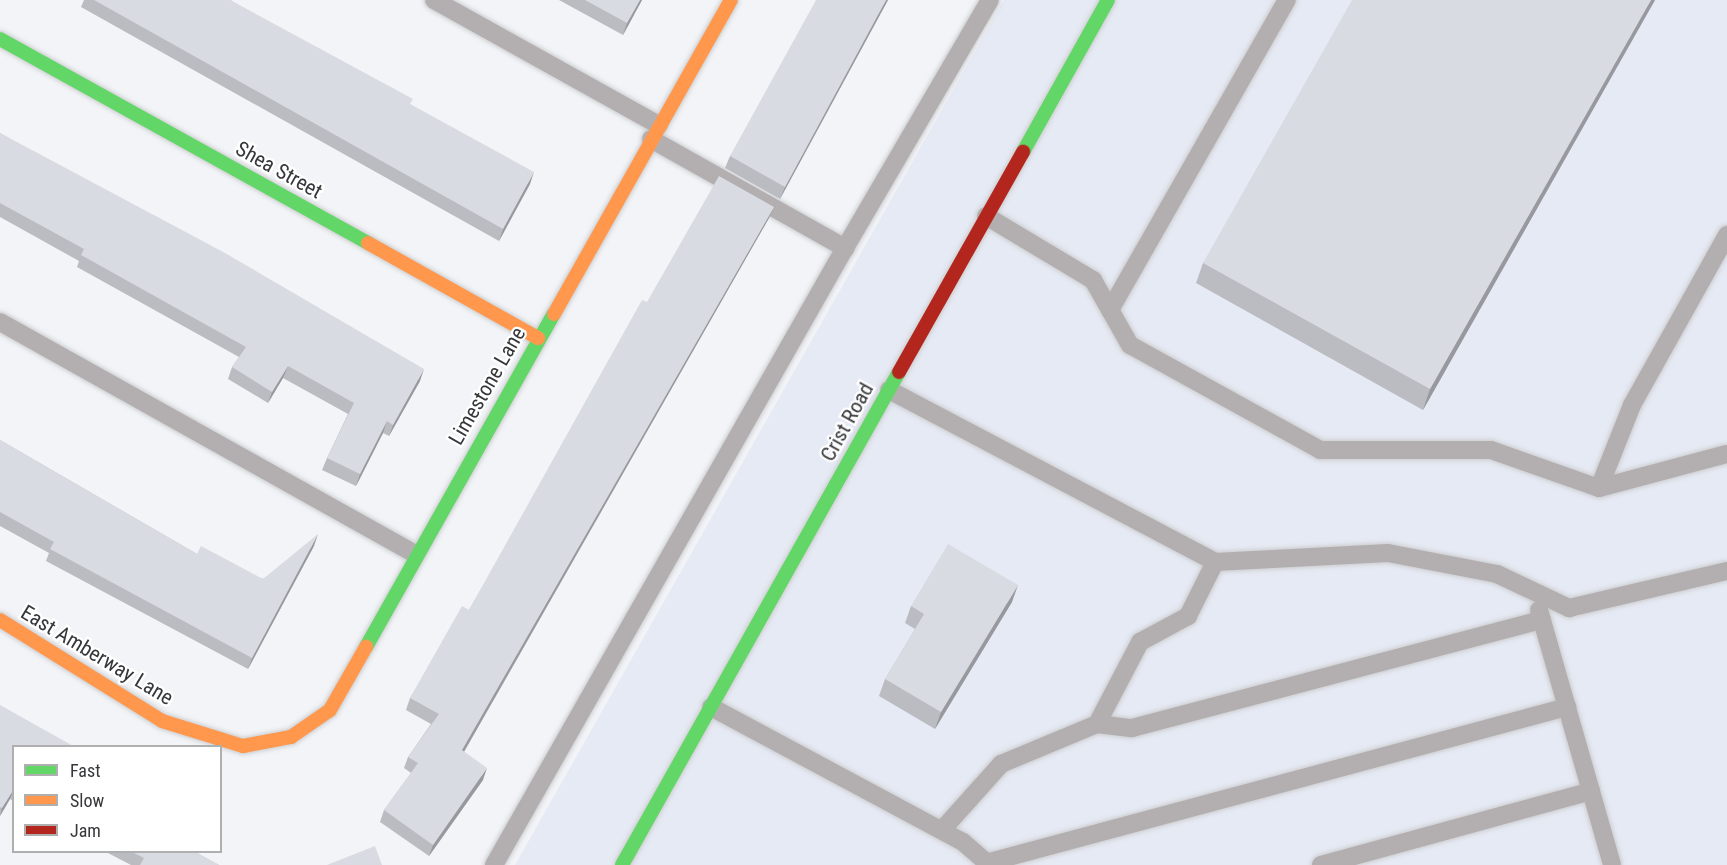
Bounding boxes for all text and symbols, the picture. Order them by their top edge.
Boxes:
street label: Shea Street [231,136,327,204]
street label: Limestone Lane [443,323,531,449]
street label: Crist Road [815,378,879,466]
street label: East Amberway Lane [16,600,178,710]
legend [12,745,222,853]
text: Fast [70,760,101,781]
text: Slow [70,790,104,811]
text: Jam [70,820,101,841]

